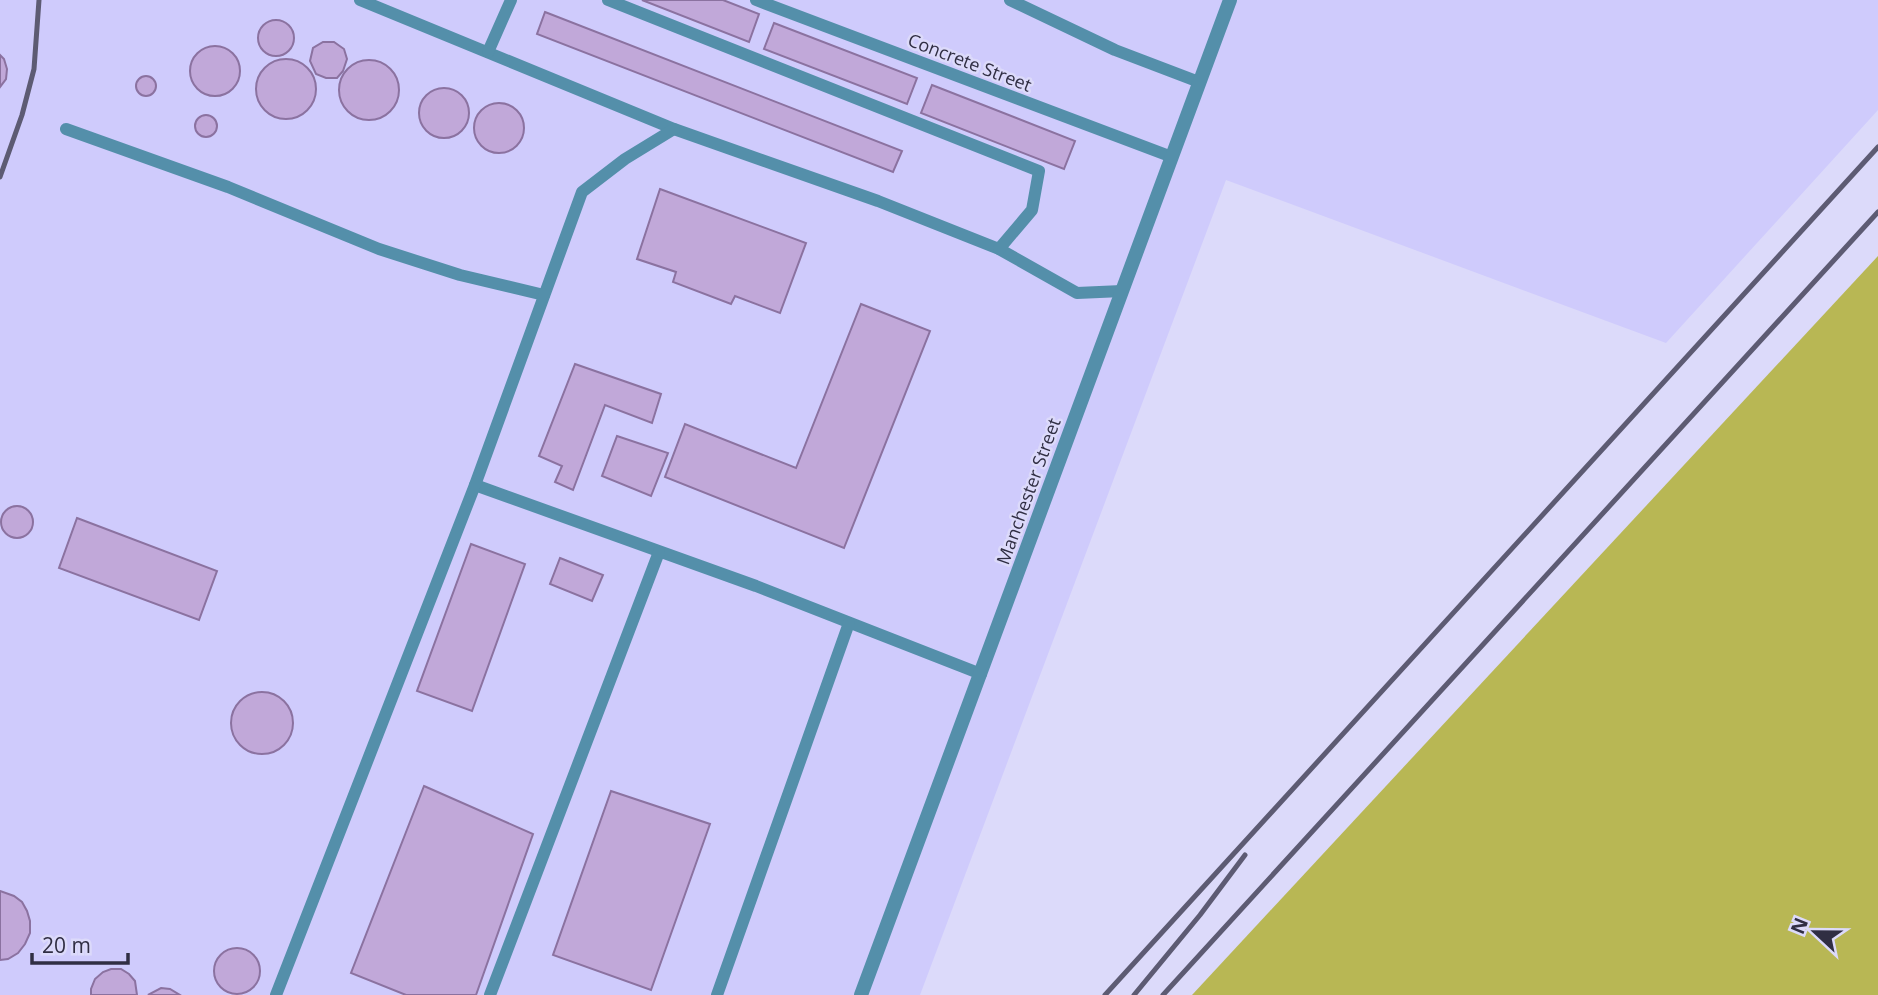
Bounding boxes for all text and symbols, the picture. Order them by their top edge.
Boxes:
street label: Concrete Street [905,27,1035,97]
street label: Manchester Street [990,414,1066,568]
north arrow [1780,897,1850,967]
text: N [1784,914,1814,938]
scale bar [32,922,128,966]
text: 20 m [42,931,91,959]

